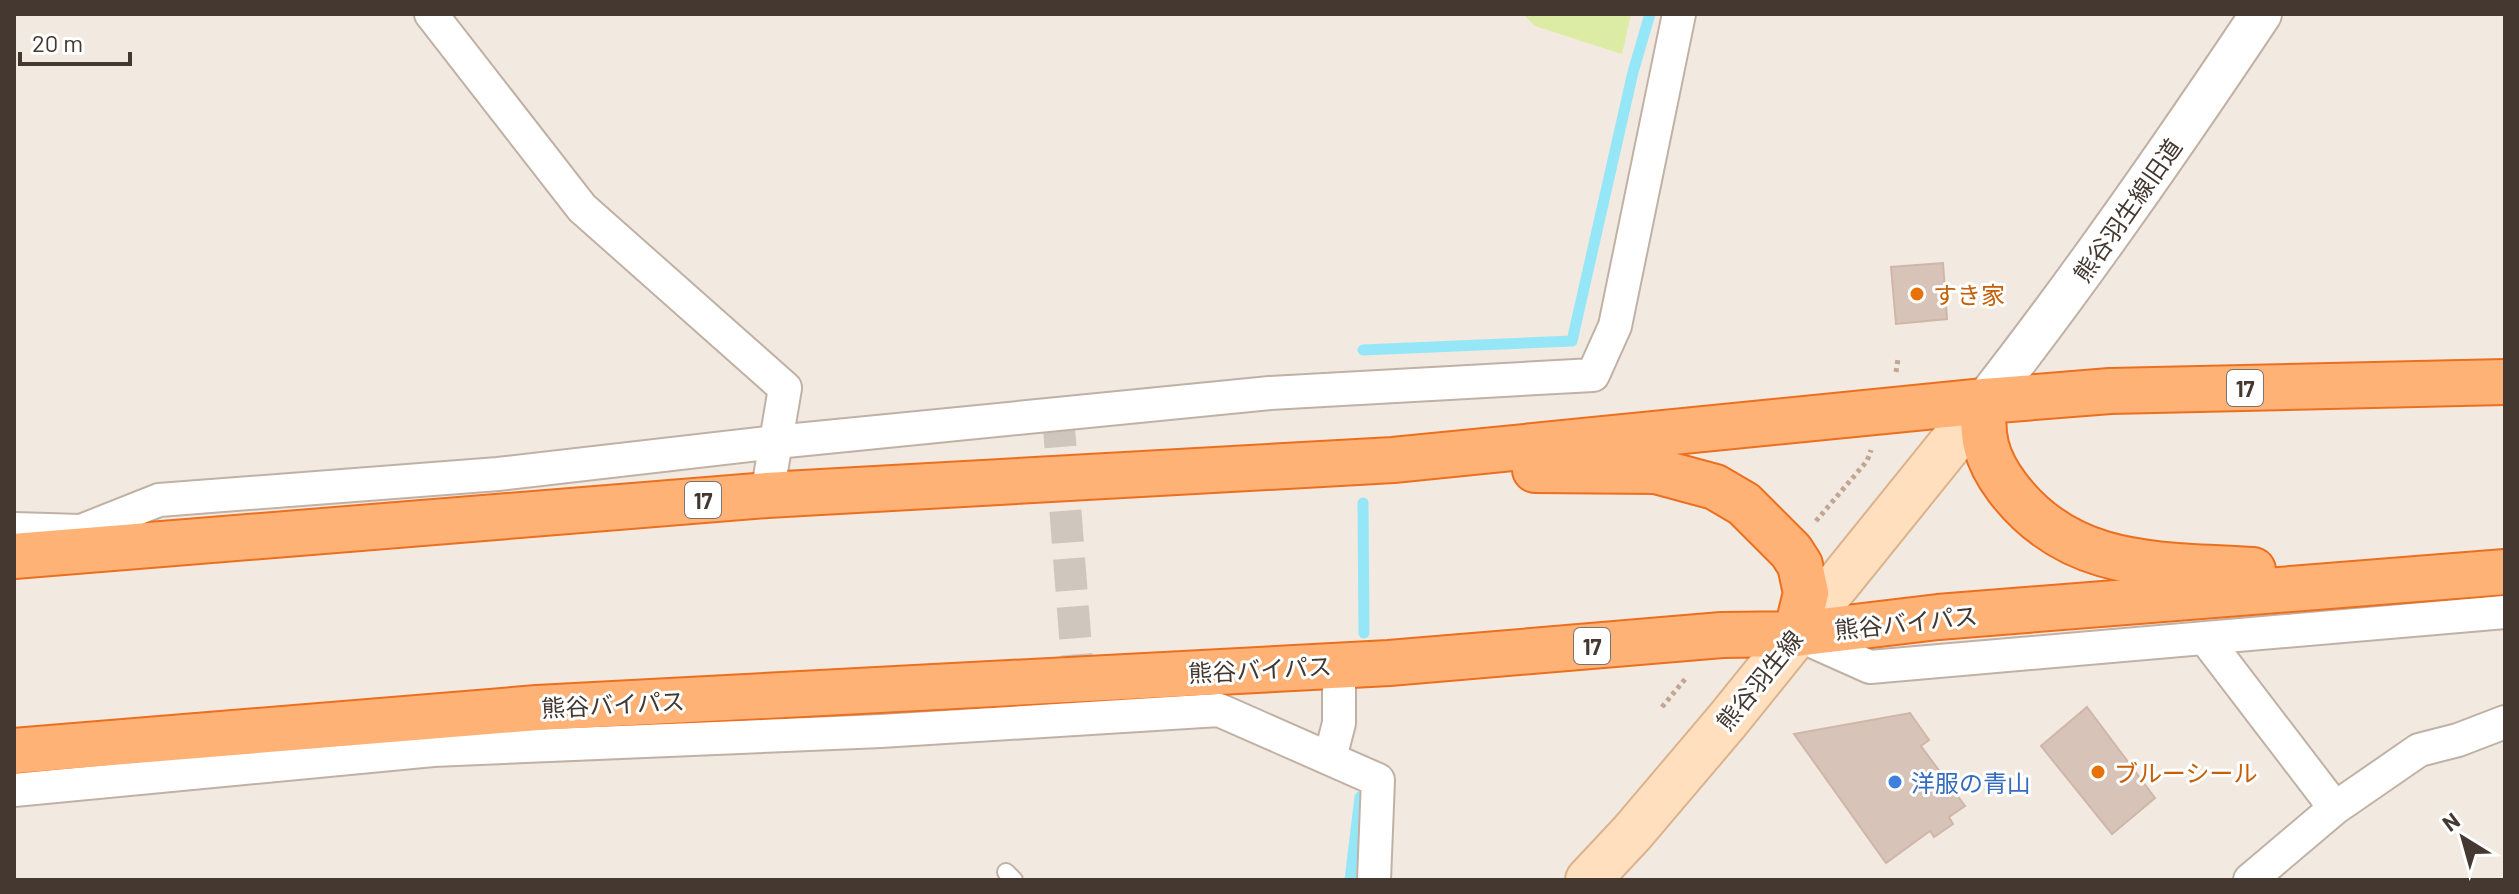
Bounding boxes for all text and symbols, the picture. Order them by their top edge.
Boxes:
scale bar [20,16,130,66]
text: 20 m [32,28,83,57]
street label: 熊谷羽生線旧道 [2067,133,2187,287]
place label: すき家 [1933,280,2005,309]
marker: すき家 [1908,285,1926,303]
road number: 17 [2227,370,2263,406]
road number: 17 [685,482,721,518]
street label: 熊谷バイパス [1833,600,1979,644]
street label: 熊谷羽生線 [1710,624,1808,736]
road number: 17 [1574,628,1610,664]
street label: 熊谷バイパス [1188,651,1332,687]
street label: 熊谷バイパス [541,686,685,722]
place label: ブルーシール [2114,758,2258,787]
marker: ブルーシール [2089,763,2107,781]
place label: 洋服の青山 [1911,768,2031,797]
marker: 洋服の青山 [1886,773,1904,791]
north arrow [2423,798,2503,878]
text: N [2437,806,2464,836]

